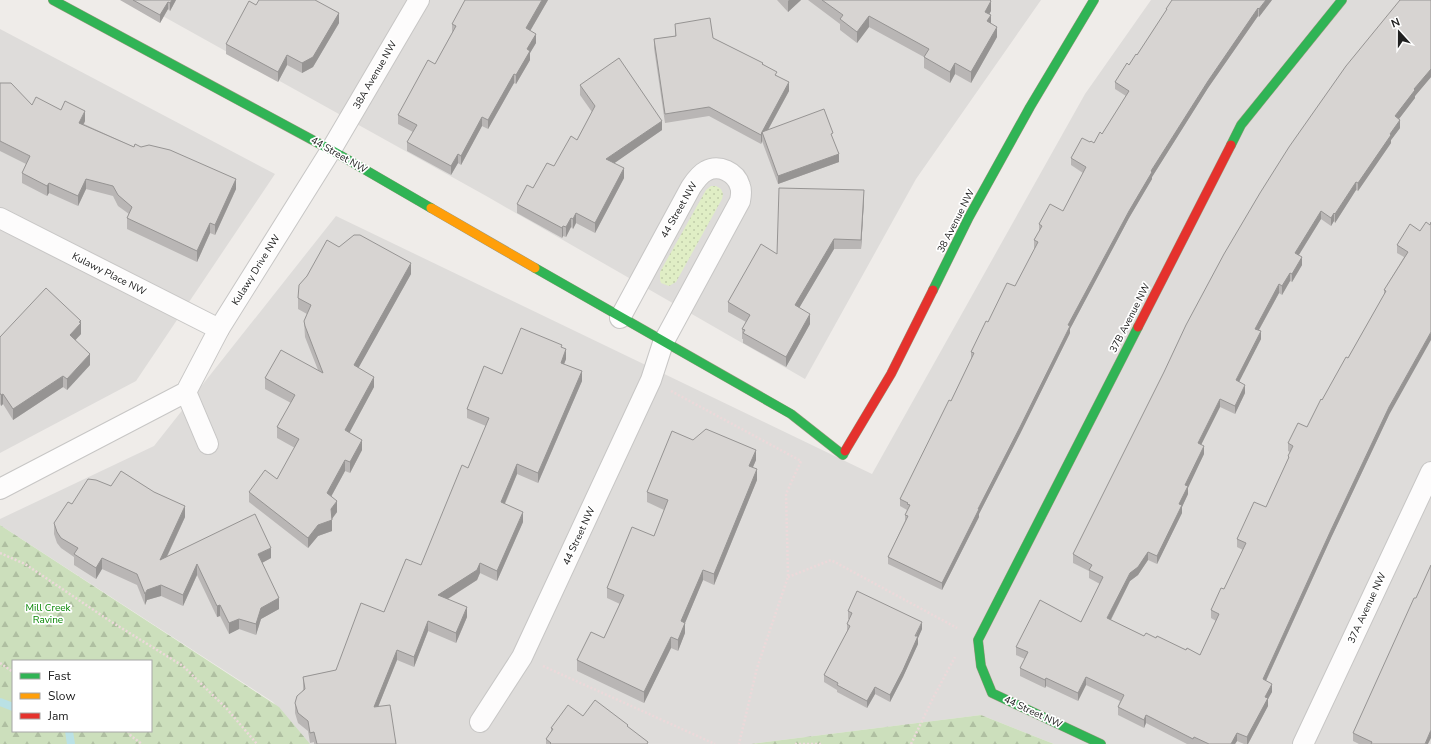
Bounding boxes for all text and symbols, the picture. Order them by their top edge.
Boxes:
north arrow [1379,12,1419,52]
text: N [1389,15,1402,32]
street label: 38A Avenue NW [350,38,400,112]
street label: 44 Street NW [308,133,370,177]
street label: 44 Street NW [657,179,701,241]
street label: 38 Avenue NW [934,187,978,255]
street label: Kulawy Drive NW [229,232,283,308]
street label: Kulawy Place NW [69,249,149,299]
street label: 37B Avenue NW [1106,281,1154,355]
street label: 44 Street NW [559,505,599,567]
street label: 37A Avenue NW [1344,570,1390,646]
park label: Mill Creek Ravine [25,601,72,627]
legend [12,660,152,732]
text: Fast [48,668,71,684]
text: Slow [48,688,76,704]
street label: 44 Street NW [1002,692,1064,732]
text: Jam [47,708,69,724]

